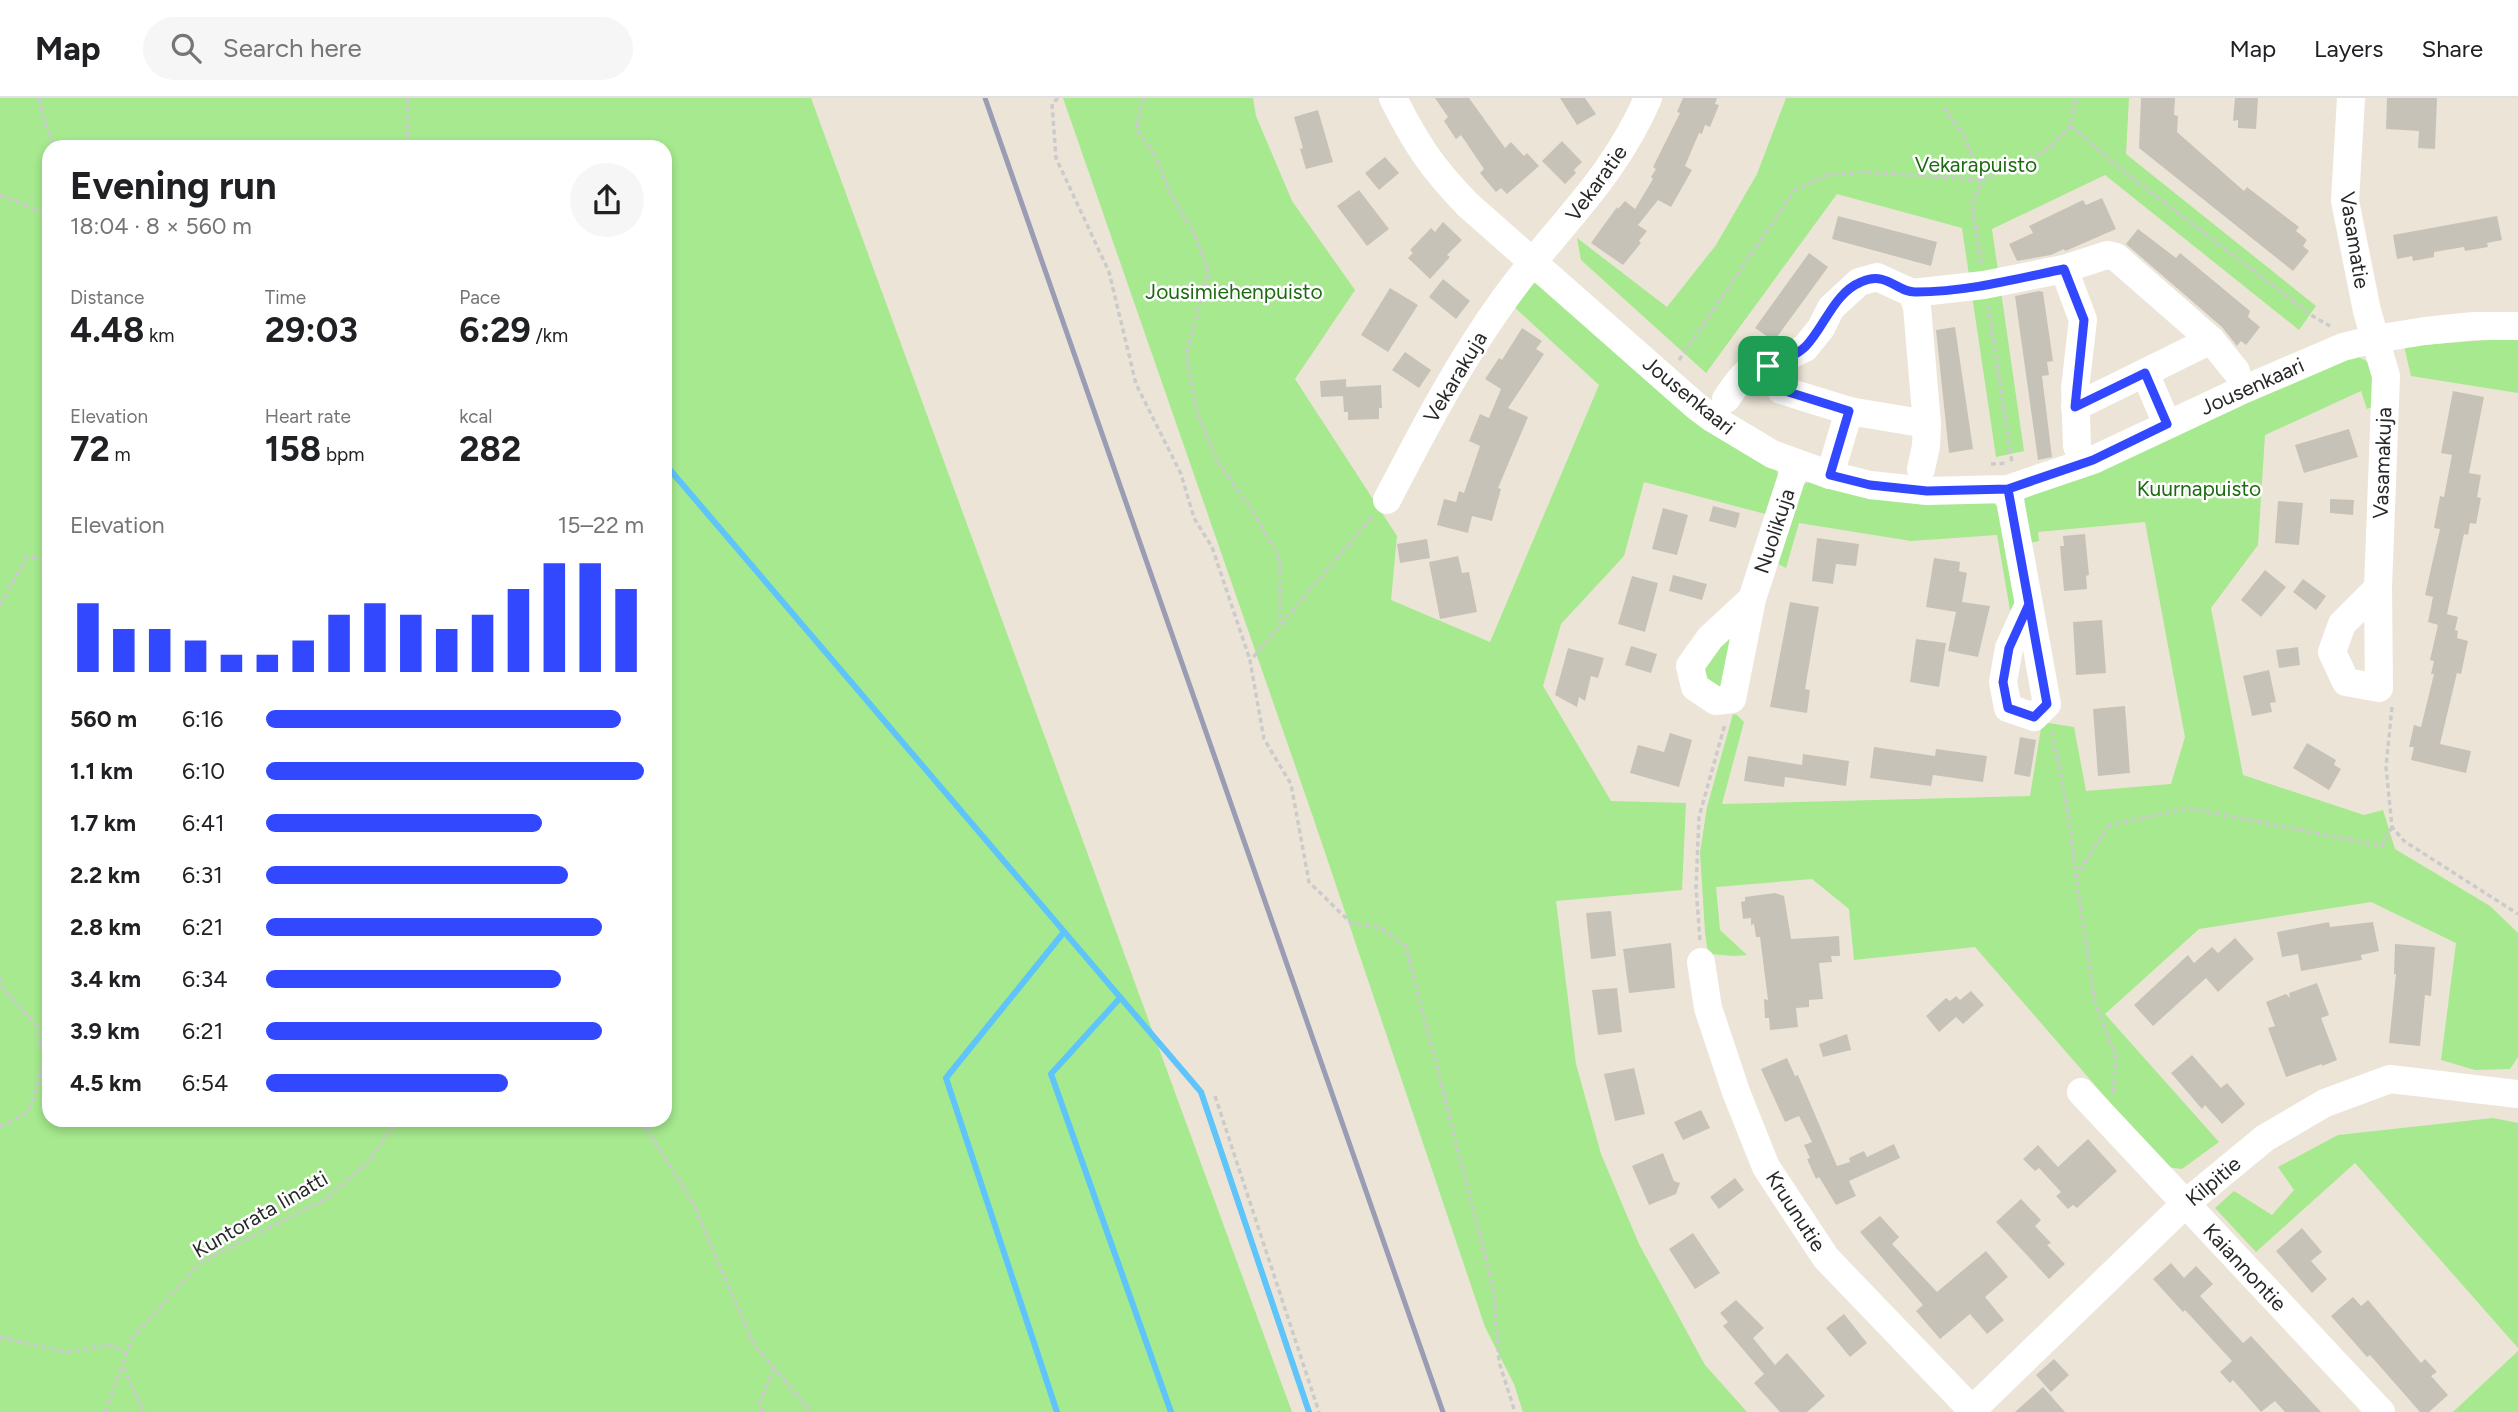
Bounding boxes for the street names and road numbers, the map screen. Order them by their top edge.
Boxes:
street label: Vekaratie [1560,140,1632,226]
street label: Vasamatie [2335,190,2375,290]
street label: Vekarakuja [1418,327,1492,427]
street label: Jousenkaari [1638,350,1740,440]
street label: Jousenkaari [2196,352,2308,420]
street label: Vasamakuja [2368,407,2396,519]
street label: Nuolikuja [1749,485,1799,577]
street label: Kilpitie [2180,1151,2246,1211]
street label: Kuntorata Iinatti [188,1165,332,1263]
street label: Kruunutie [1761,1166,1831,1256]
street label: Kaiannontie [2198,1218,2292,1316]

